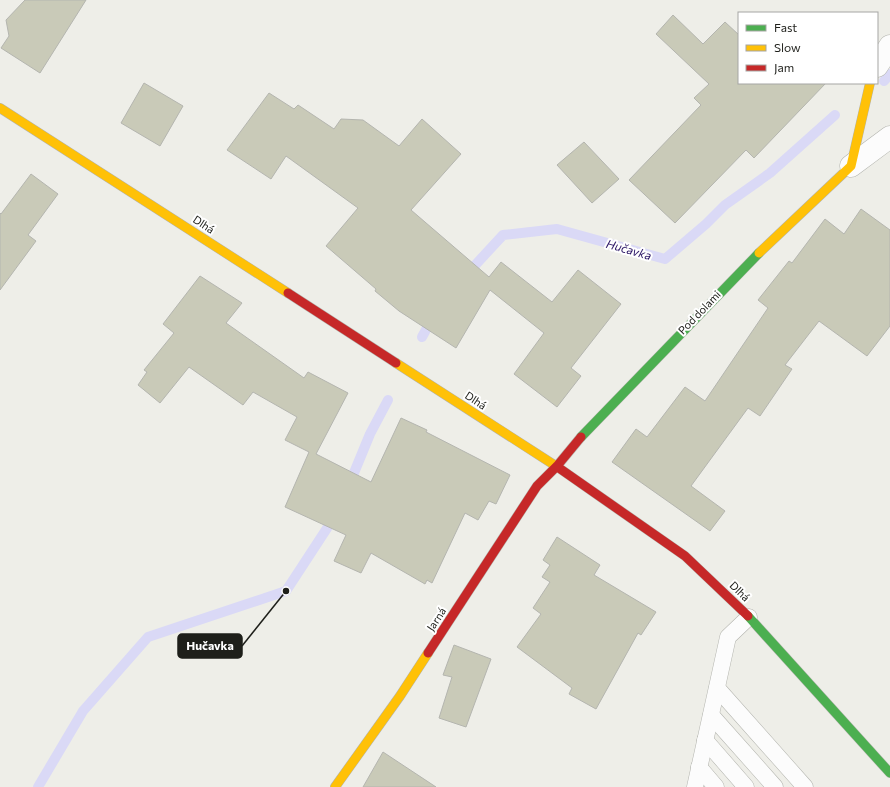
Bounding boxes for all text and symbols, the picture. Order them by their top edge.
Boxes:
legend [738,12,878,84]
text: Fast [774,20,797,34]
text: Slow [774,40,801,54]
text: Jam [774,60,794,75]
street label: Dlhá [191,212,217,236]
water label: Hučavka [605,236,653,262]
street label: Pod dolami [675,287,723,337]
street label: Dlhá [463,388,489,412]
street label: Dlhá [727,578,753,604]
street label: Jarná [424,605,449,634]
callout: Hučavka [178,634,242,658]
text: Hučavka [186,638,234,652]

